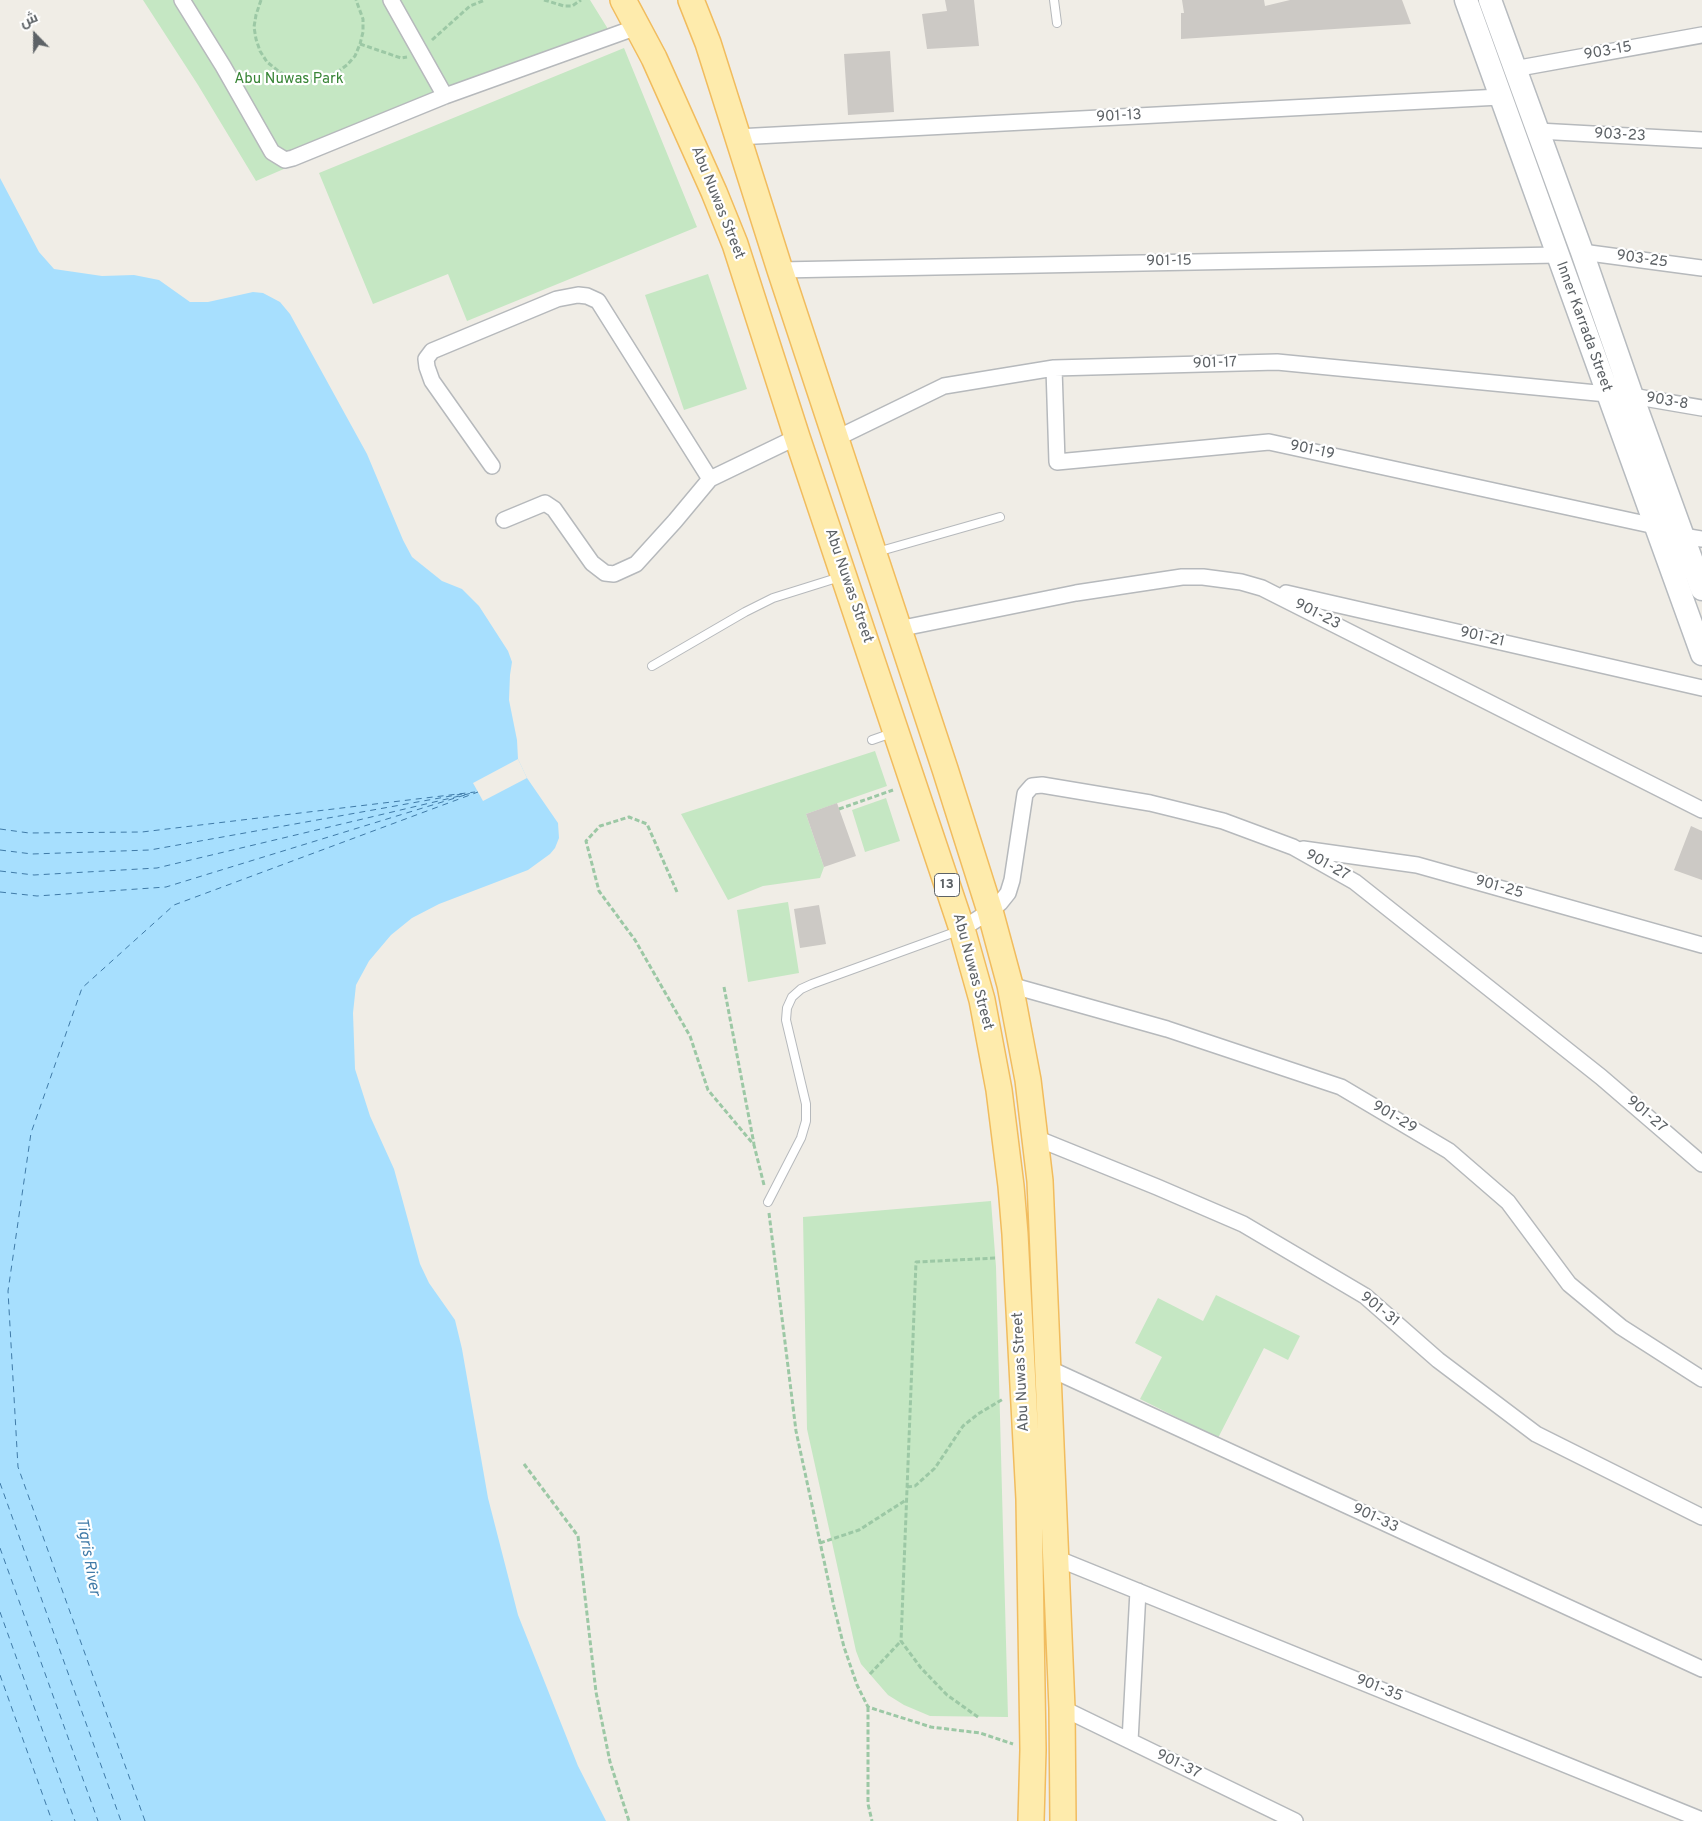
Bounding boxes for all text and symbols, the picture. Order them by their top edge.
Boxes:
text: ش [18,9,41,32]
north arrow [10,10,60,60]
street label: 903-15 [1583,39,1633,65]
park label: Abu Nuwas Park [234,71,344,89]
street label: 901-13 [1096,107,1142,127]
street label: 903-23 [1594,126,1646,146]
street label: Abu Nuwas Street [686,144,748,262]
street label: 903-25 [1615,247,1669,273]
street label: 901-15 [1146,253,1192,271]
street label: Inner Karrada Street [1551,259,1615,395]
street label: 901-17 [1193,354,1237,374]
street label: 903-8 [1644,389,1690,415]
street label: 901-19 [1288,437,1336,465]
street label: Abu Nuwas Street [820,526,876,646]
street label: 901-23 [1291,596,1343,634]
street label: 901-21 [1458,624,1506,652]
street label: 901-27 [1302,847,1352,885]
street label: 901-25 [1473,873,1525,903]
road number: 13 [934,874,960,896]
street label: Abu Nuwas Street [948,912,996,1032]
street label: 901-27 [1622,1093,1670,1137]
street label: 901-29 [1368,1098,1420,1138]
street label: 901-31 [1356,1289,1402,1331]
street label: Abu Nuwas Street [1010,1312,1034,1432]
street label: 901-33 [1349,1501,1401,1537]
water label: Tigris River [71,1517,103,1597]
street label: 901-35 [1353,1671,1405,1707]
street label: 901-37 [1153,1747,1203,1783]

